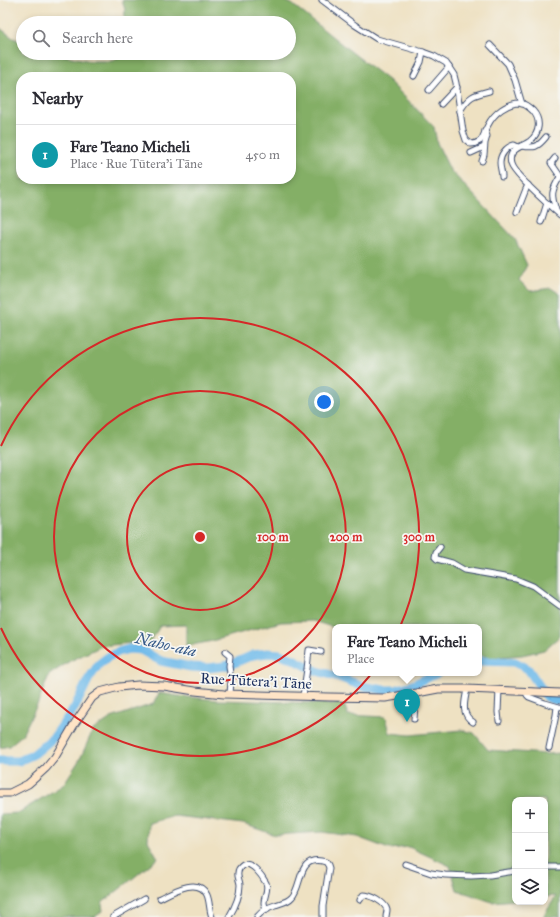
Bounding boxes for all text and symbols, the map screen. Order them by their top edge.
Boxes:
search box [16,16,296,60]
icon: search [30,27,52,49]
text: Search here [62,29,133,47]
text: Nearby [32,88,83,109]
text: Fare Teano Micheli [70,138,190,156]
text: 1 [42,147,48,163]
text: 450 m [245,147,280,163]
text: Place · Rue Tūtera'i Tāne [70,156,203,172]
your location [314,392,334,412]
centre of rings [193,530,207,544]
text: 100 m [257,530,290,544]
text: 200 m [330,530,363,544]
text: 300 m [403,530,436,545]
popup [332,624,482,676]
water label: Naho-ata [133,628,199,661]
text: Fare Teano Micheli [347,633,467,651]
text: Place [347,651,374,667]
street label: Rue Tūtera'i Tāne [200,669,312,693]
pin: 1 [394,689,420,722]
map controls [512,797,548,905]
button: + [512,797,548,833]
button: − [512,833,548,869]
button: layers [512,869,548,905]

